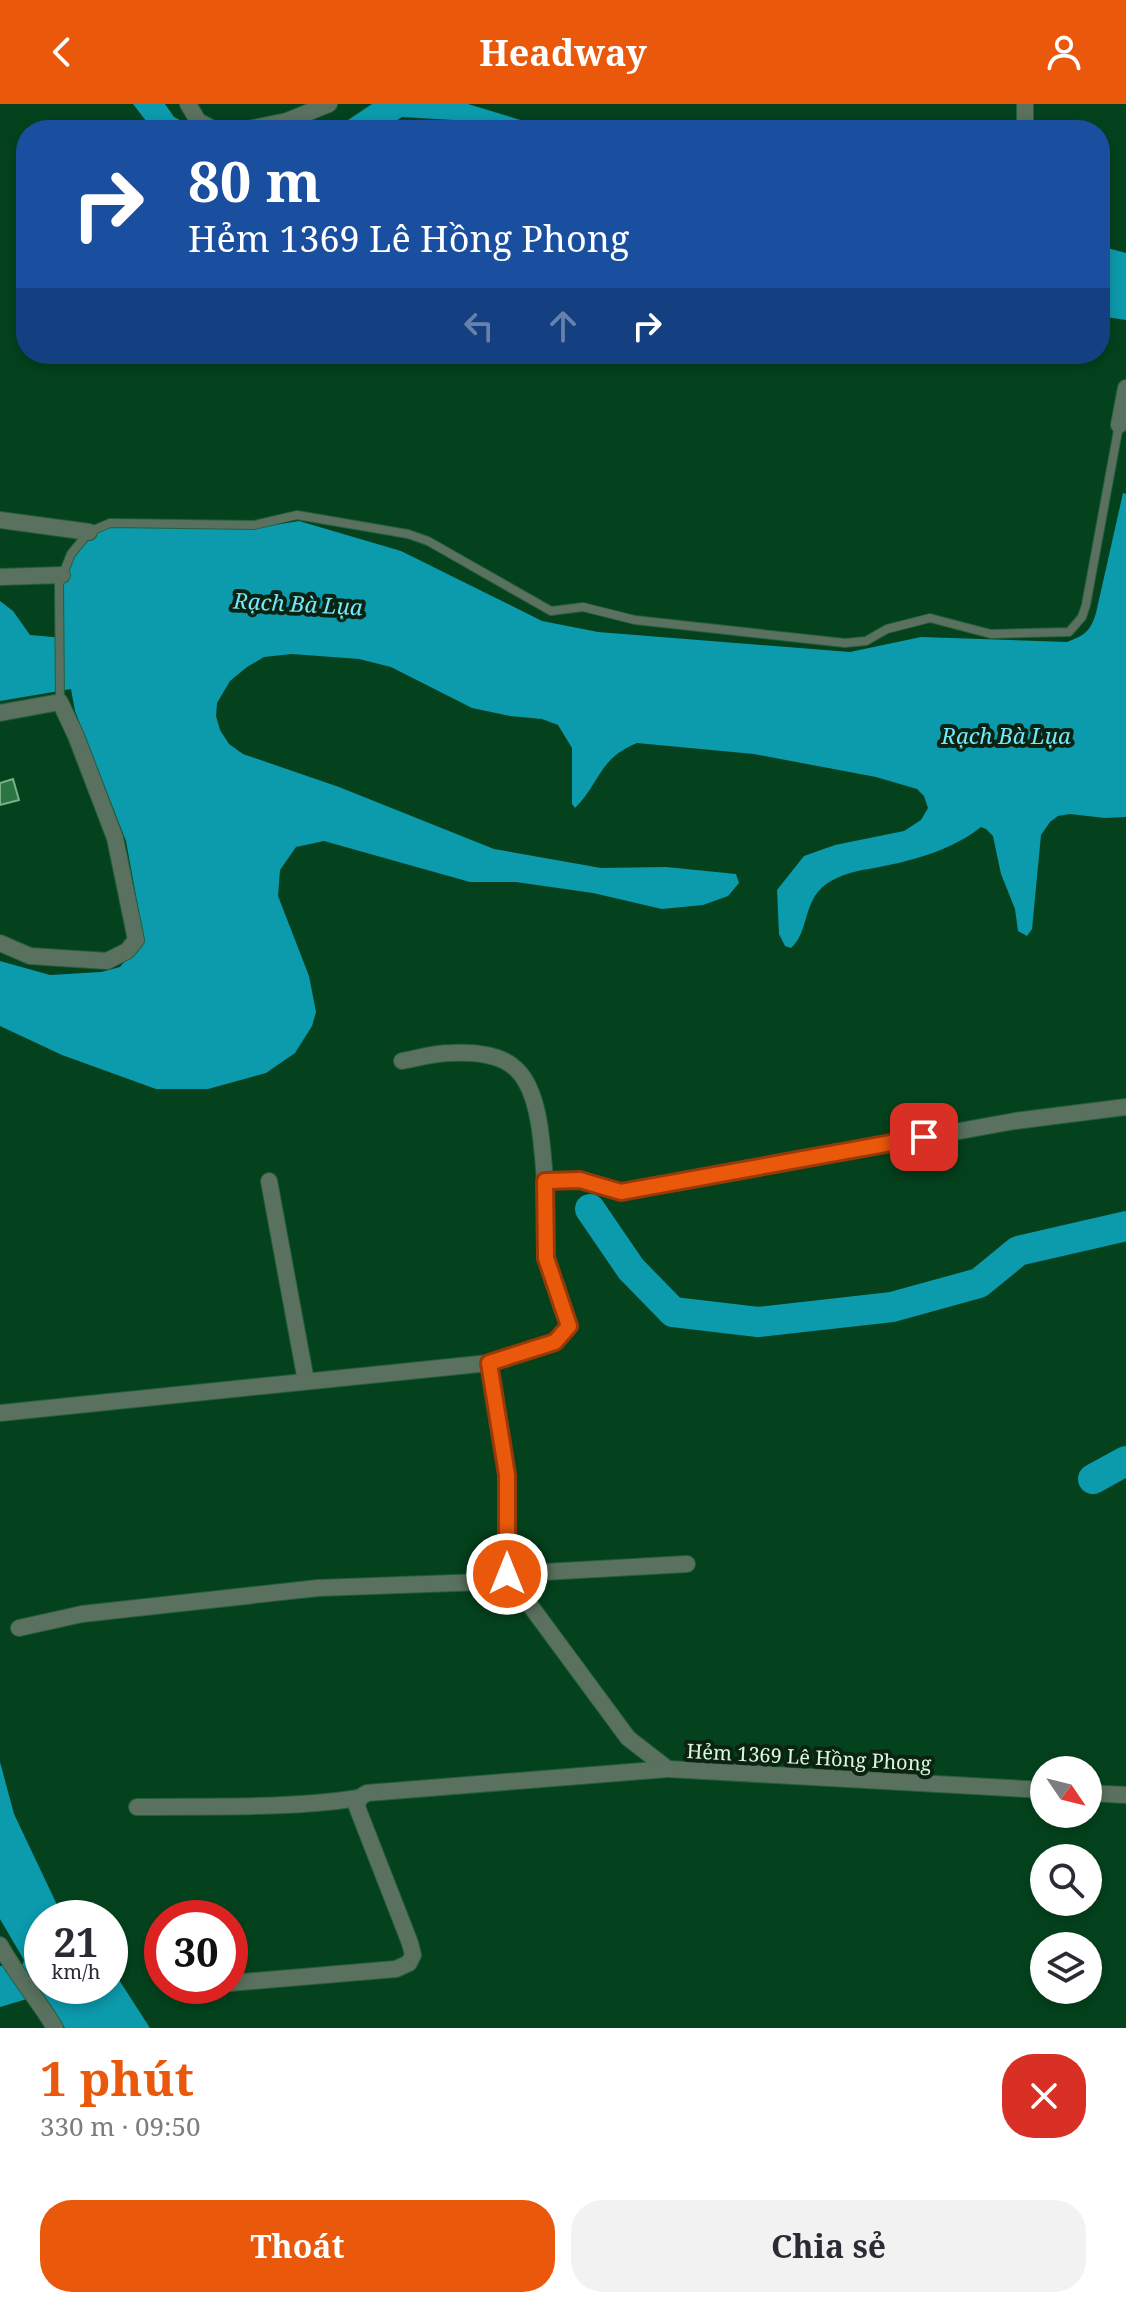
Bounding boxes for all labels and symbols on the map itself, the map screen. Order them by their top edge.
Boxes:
water label: Rạch Bà Lụa [232,585,364,621]
water label: Rạch Bà Lụa [940,720,1071,750]
pin [890,1103,958,1171]
position arrow [465,1532,549,1616]
street label: Hẻm 1369 Lê Hồng Phong [686,1737,932,1777]
north arrow [1030,1756,1102,1828]
speed limit sign: 30 [144,1900,248,2004]

